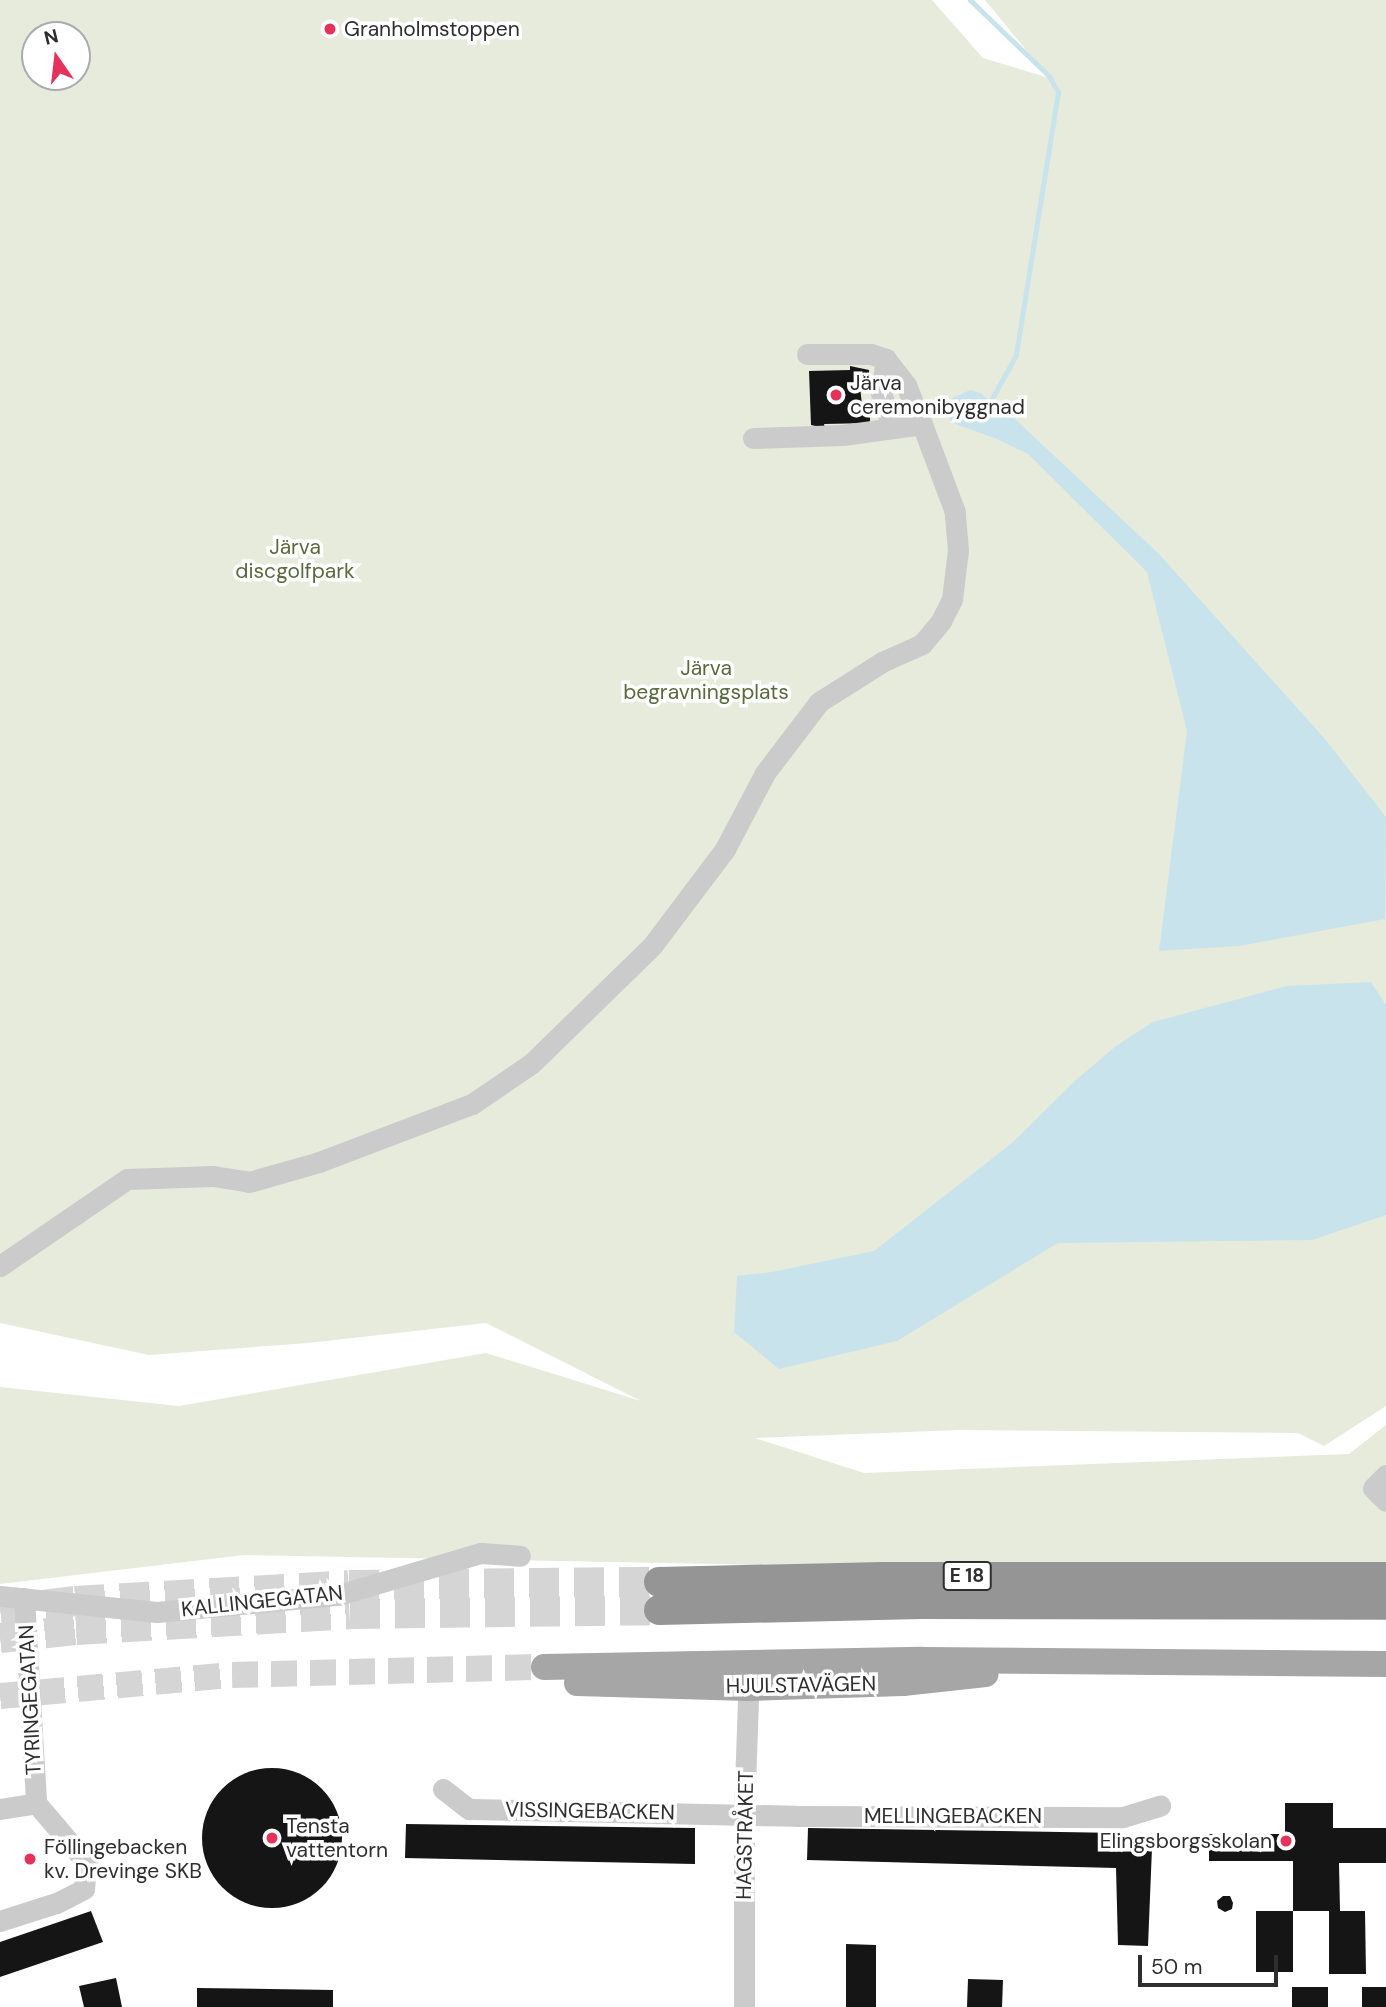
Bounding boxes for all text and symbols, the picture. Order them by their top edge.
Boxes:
place label: Granholmstoppen [344,16,520,42]
north arrow [21,21,91,91]
marker: Granholmstoppen [322,21,338,37]
text: N [42,23,61,51]
place label: Järva ceremonibyggnad [850,370,1025,420]
marker: Järva ceremonibyggnad [828,387,844,403]
park label: Järva discgolfpark [235,534,355,584]
park label: Järva begravningsplats [623,655,789,705]
road number: E 18 [942,1560,992,1592]
street label: KALLINGEGATAN [180,1580,344,1622]
street label: TYRINGEGATAN [13,1624,47,1776]
street label: HJULSTAVÄGEN [726,1671,876,1699]
street label: HAGSTRÅKET [731,1770,759,1900]
street label: VISSINGEBACKEN [505,1797,675,1825]
street label: MELLINGEBACKEN [864,1803,1042,1829]
place label: Tensta vattentorn [286,1813,388,1863]
place label: Elingsborgsskolan [1100,1828,1272,1854]
marker: Tensta vattentorn [264,1830,280,1846]
marker: Elingsborgsskolan [1278,1833,1294,1849]
place label: Föllingebacken kv. Drevinge SKB [44,1834,202,1884]
marker: Föllingebacken kv. Drevinge SKB [22,1851,38,1867]
scale bar [1141,1940,1281,1984]
text: 50 m [1151,1953,1202,1981]

